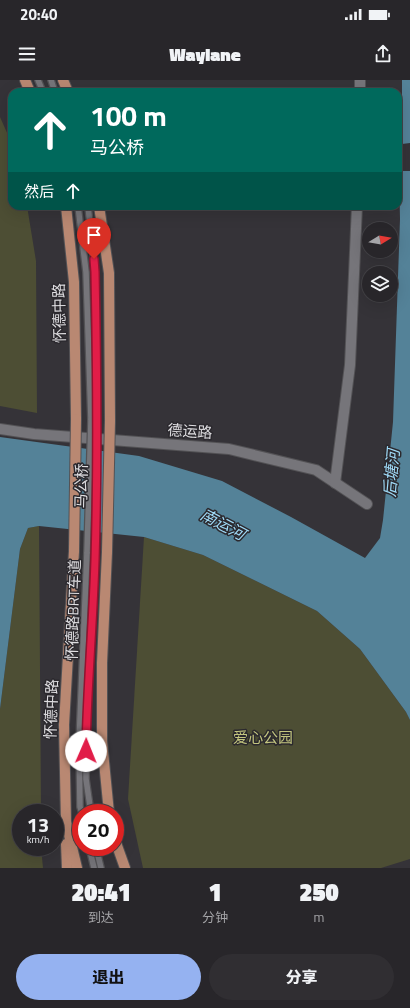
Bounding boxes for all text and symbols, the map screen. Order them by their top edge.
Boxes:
text: 20:40 [20,3,57,26]
text: Waylane [169,41,241,68]
icon: menu [16,43,38,65]
icon: share [372,43,394,65]
text: 100 m [90,94,167,137]
icon: ahead [24,104,76,156]
text: 马公桥 [90,134,144,161]
text: 然后 [24,180,54,203]
icon: ahead [62,180,84,202]
pin [77,218,111,259]
north arrow [362,222,398,258]
map controls [362,222,398,302]
icon: arrive [83,224,105,246]
button: layers [362,266,398,302]
street label: 怀德中路 [47,283,71,343]
street label: 德运路 [167,418,213,444]
water label: 后塘河 [377,445,405,498]
street label: 马公桥 [69,463,93,509]
water label: 南运河 [196,502,252,547]
street label: 怀德路BRT车道 [60,559,86,661]
street label: 怀德中路 [38,679,64,739]
park label: 爱心公园 [233,726,293,749]
position arrow [65,730,107,772]
speed limit sign: 20 [72,804,124,856]
text: 13 [27,809,49,840]
text: km/h [27,832,49,847]
text: 20:41 [71,874,131,910]
text: 1 [208,874,222,910]
text: 250 [299,874,339,910]
text: 到达 [88,907,114,927]
text: 分钟 [202,907,228,927]
text: m [314,907,324,927]
button: 退出 [16,954,201,1000]
button: 分享 [209,954,394,1000]

